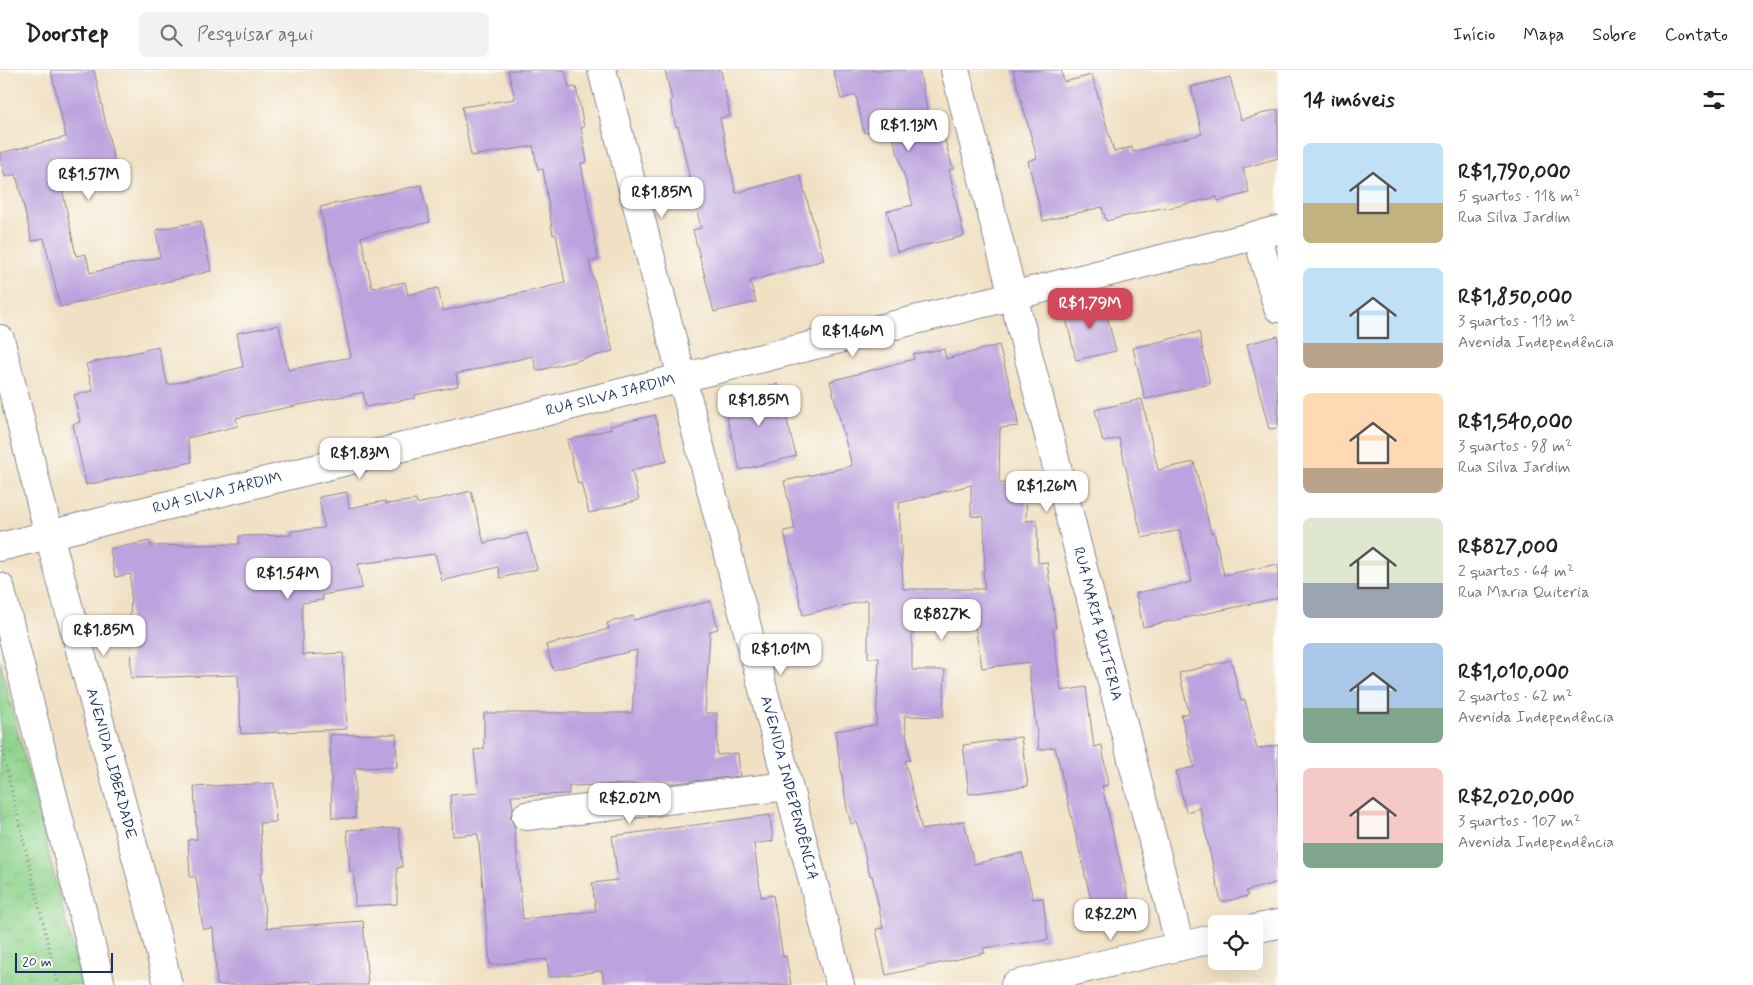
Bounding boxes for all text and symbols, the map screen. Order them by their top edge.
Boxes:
search box [139,12,489,57]
text: Doorstep [25,19,109,50]
icon: search [157,21,185,49]
text: Pesquisar aqui [197,22,313,47]
text: Início [1453,23,1495,47]
text: Mapa [1523,23,1564,47]
text: Sobre [1592,23,1637,47]
text: Contato [1665,23,1728,47]
text: 14 imóveis [1303,86,1395,114]
icon: filters [1700,86,1728,114]
pin: R$1.13M [863,109,955,152]
text: R$1.13M [880,115,938,136]
pin: R$1.57M [43,158,135,201]
text: R$1,790,000 [1458,158,1571,186]
icon: home [1343,163,1403,223]
text: R$1.57M [59,164,119,185]
pin: R$1.85M [616,176,708,219]
text: R$1.85M [632,182,692,203]
text: 5 quartos · 118 m² [1458,186,1580,207]
text: Rua Silva Jardim [1458,207,1571,228]
text: R$1,850,000 [1458,283,1572,311]
pin: R$1.79M [1044,288,1136,330]
icon: home [1343,288,1403,348]
text: R$1.79M [1059,293,1121,314]
text: 3 quartos · 113 m² [1458,311,1576,332]
pin: R$1.46M [807,316,899,358]
text: R$1.46M [822,321,884,342]
text: Avenida Independência [1458,332,1614,353]
street label: RUA SILVA JARDIM [544,370,677,421]
pin: R$1.85M [713,384,805,427]
text: R$1.85M [729,390,789,411]
text: R$1,540,000 [1458,408,1573,436]
icon: home [1343,413,1403,473]
text: 3 quartos · 98 m² [1458,436,1572,457]
pin: R$1.83M [314,438,406,480]
text: R$1.83M [330,443,390,464]
text: Rua Silva Jardim [1458,457,1571,478]
street label: RUA SILVA JARDIM [151,467,284,519]
pin: R$1.26M [1001,470,1093,513]
text: R$1.26M [1017,476,1077,497]
text: R$827,000 [1458,533,1558,561]
icon: home [1343,538,1403,598]
street label: RUA MARIA QUITERIA [1068,545,1127,703]
pin: R$1.54M [242,558,334,600]
text: 2 quartos · 64 m² [1458,561,1574,582]
text: R$1.54M [257,563,319,584]
text: Rua Maria Quiteria [1458,582,1590,603]
pin: R$827K [901,598,983,641]
text: R$827K [914,604,970,625]
pin: R$1.85M [58,614,150,657]
text: R$1.85M [74,620,134,641]
pin: R$1.01M [735,634,827,676]
text: R$1.01M [751,639,811,660]
text: R$1,010,000 [1458,658,1569,686]
icon: home [1343,663,1403,723]
street label: AVENIDA LIBERDADE [81,686,141,842]
text: 2 quartos · 62 m² [1458,686,1573,707]
street label: AVENIDA INDEPENDÊNCIA [755,694,822,882]
text: Avenida Independência [1458,707,1614,728]
pin: R$2.02M [584,782,676,825]
text: R$2,020,000 [1458,783,1575,811]
text: R$2.02M [599,788,661,809]
icon: home [1343,788,1403,848]
text: 3 quartos · 107 m² [1458,811,1581,832]
text: Avenida Independência [1458,832,1614,853]
pin: R$2.2M [1070,898,1152,941]
text: R$2.2M [1085,904,1137,925]
map controls [1208,915,1263,970]
button: locate [1208,915,1263,970]
scale bar [15,950,112,973]
text: 20 m [22,953,52,971]

